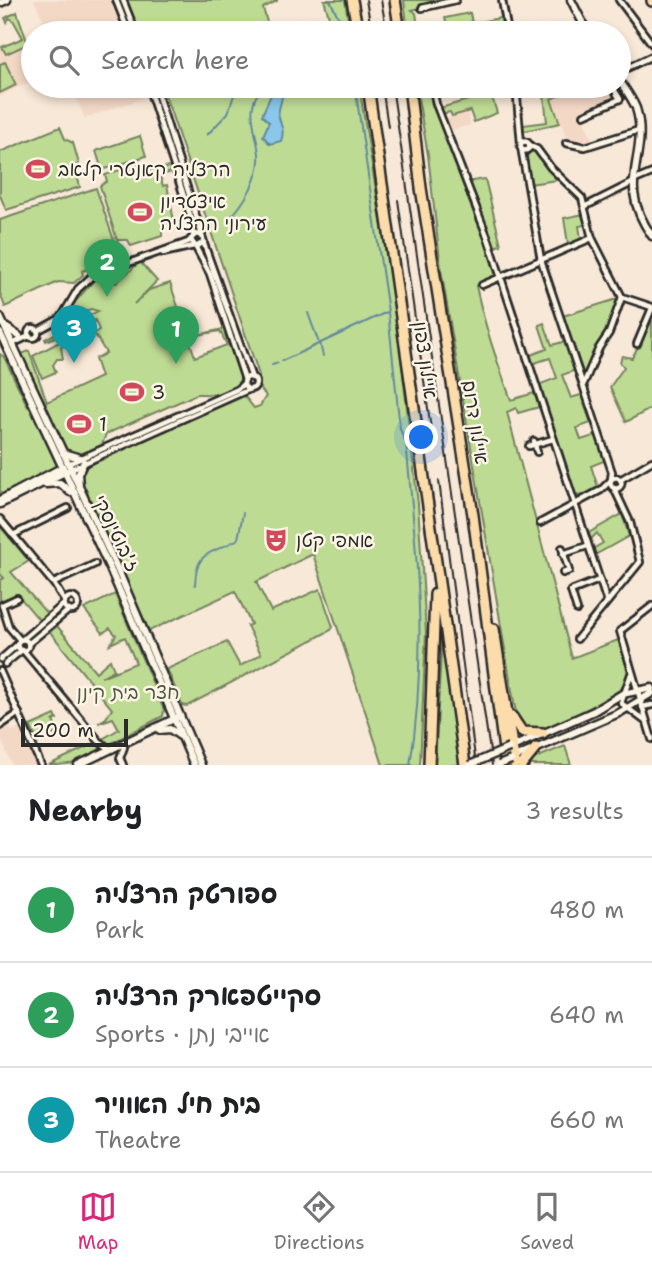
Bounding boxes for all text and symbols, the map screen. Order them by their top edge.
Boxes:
search box [21,21,631,98]
icon: search [45,41,83,79]
text: Search here [101,42,250,77]
sports icon: הרצליה קאנטרי קלאב [24,155,52,183]
place label: הרצליה קאנטרי קלאב [58,157,231,182]
place label: איצטדיון עירוני הרצליה [160,189,267,236]
sports icon: איצטדיון עירוני הרצליה [126,198,154,226]
pin: 2 [84,239,130,297]
pin: 3 [51,305,97,363]
pin: 1 [153,306,199,364]
street label: איילון צפון [408,320,443,401]
sports icon: 3 [118,378,146,406]
street label: איילון דרום [457,378,494,466]
place label: 3 [152,380,165,405]
sports icon: 1 [65,410,93,438]
place label: 1 [99,412,107,437]
your location [404,420,438,454]
street label: ז'בוטינסקי [87,491,146,576]
theatre icon: אמפי קטן [262,526,290,554]
place label: אמפי קטן [296,528,373,553]
park label: חצר בית קינן [77,680,179,705]
scale bar [21,716,128,748]
text: 200 m [32,718,94,743]
text: Nearby [28,790,143,831]
text: 3 results [525,796,624,826]
text: ספורטק הרצליה [95,876,277,911]
text: 1 [46,895,56,925]
text: 480 m [549,895,624,925]
text: Park [95,915,144,945]
text: סקייטפארק הרצליה [95,978,322,1013]
text: 2 [43,1000,59,1030]
text: 640 m [549,1000,624,1030]
text: Sports · אייבי נתן [95,1019,270,1049]
text: בית חיל האוויר [95,1086,261,1121]
text: 3 [43,1105,59,1135]
text: 660 m [549,1105,624,1135]
text: Theatre [95,1125,182,1155]
tab: Map [78,1188,118,1255]
tab: Directions [274,1188,365,1255]
tab: Saved [520,1188,574,1255]

